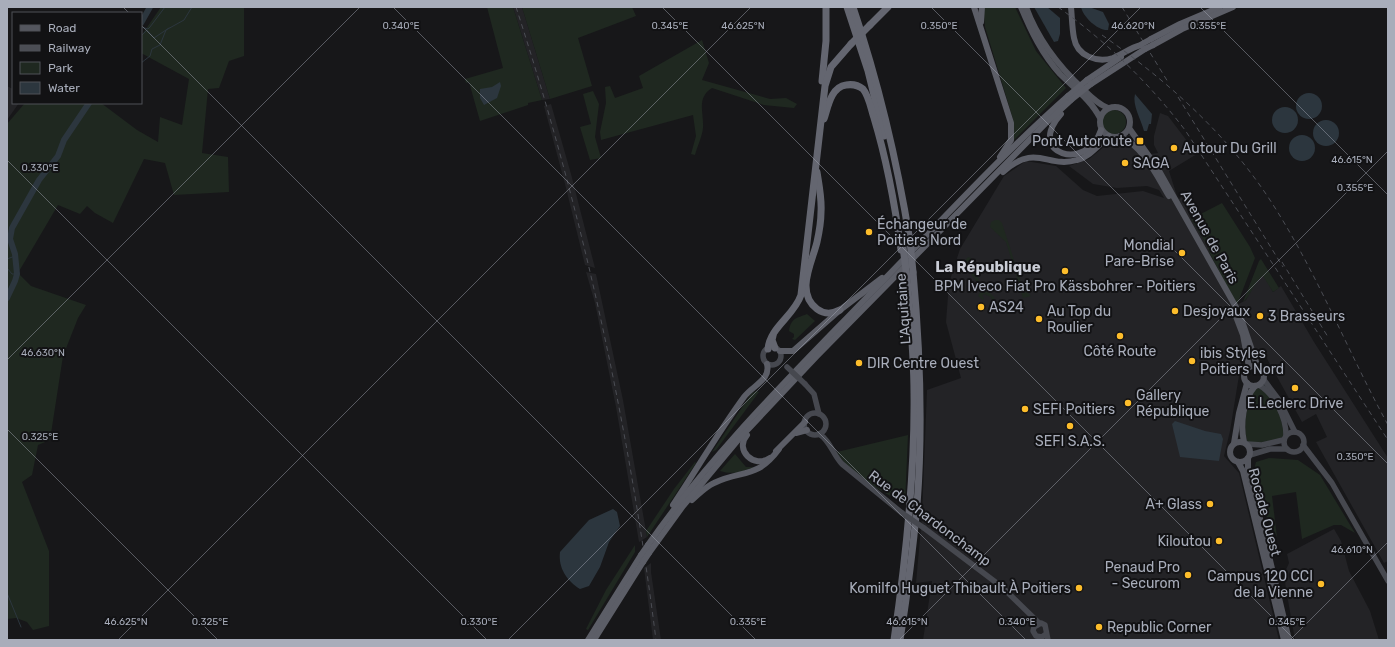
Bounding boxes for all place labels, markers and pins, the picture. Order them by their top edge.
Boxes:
place label: Pont Autoroute [1032,133,1132,150]
marker: Pont Autoroute [1135,136,1145,146]
place label: Autour Du Grill [1182,140,1277,157]
marker: Autour Du Grill [1169,143,1179,153]
place label: SAGA [1133,155,1170,172]
marker: SAGA [1120,158,1130,168]
place label: Échangeur de Poitiers Nord [877,215,967,249]
marker: Échangeur de Poitiers Nord [864,227,874,237]
place label: Mondial Pare-Brise [1105,237,1174,270]
marker: Mondial Pare-Brise [1177,248,1187,258]
marker: BPM Iveco Fiat Pro Kässbohrer - Poitiers [1060,266,1070,276]
place label: BPM Iveco Fiat Pro Kässbohrer - Poitiers [934,278,1196,295]
place label: AS24 [989,299,1024,316]
marker: AS24 [976,302,986,312]
place label: Au Top du Roulier [1047,303,1111,336]
place label: Desjoyaux [1183,303,1251,320]
marker: Desjoyaux [1170,306,1180,316]
place label: 3 Brasseurs [1268,308,1345,325]
marker: 3 Brasseurs [1255,311,1265,321]
marker: Au Top du Roulier [1034,314,1044,324]
marker: Côté Route [1115,331,1125,341]
place label: Côté Route [1084,343,1157,360]
place label: ibis Styles Poitiers Nord [1200,345,1284,378]
place label: DIR Centre Ouest [867,355,979,372]
marker: ibis Styles Poitiers Nord [1187,356,1197,366]
marker: DIR Centre Ouest [854,358,864,368]
marker: E.Leclerc Drive [1290,383,1300,393]
place label: Gallery République [1136,387,1210,420]
place label: E.Leclerc Drive [1247,395,1343,412]
marker: Gallery République [1123,398,1133,408]
place label: SEFI Poitiers [1033,401,1115,418]
marker: SEFI Poitiers [1020,404,1030,414]
marker: SEFI S.A.S. [1065,421,1075,431]
place label: SEFI S.A.S. [1035,433,1105,450]
place label: A+ Glass [1146,496,1202,513]
marker: A+ Glass [1205,499,1215,509]
place label: Kiloutou [1157,533,1211,550]
marker: Kiloutou [1214,536,1224,546]
place label: Penaud Pro - Securom [1105,559,1180,592]
place label: Campus 120 CCI de la Vienne [1207,568,1313,601]
marker: Penaud Pro - Securom [1183,570,1193,580]
place label: Komilfo Huguet Thibault À Poitiers [849,579,1071,597]
marker: Campus 120 CCI de la Vienne [1316,579,1326,589]
marker: Komilfo Huguet Thibault À Poitiers [1074,583,1084,593]
place label: Republic Corner [1107,619,1212,636]
marker: Republic Corner [1094,622,1104,632]

